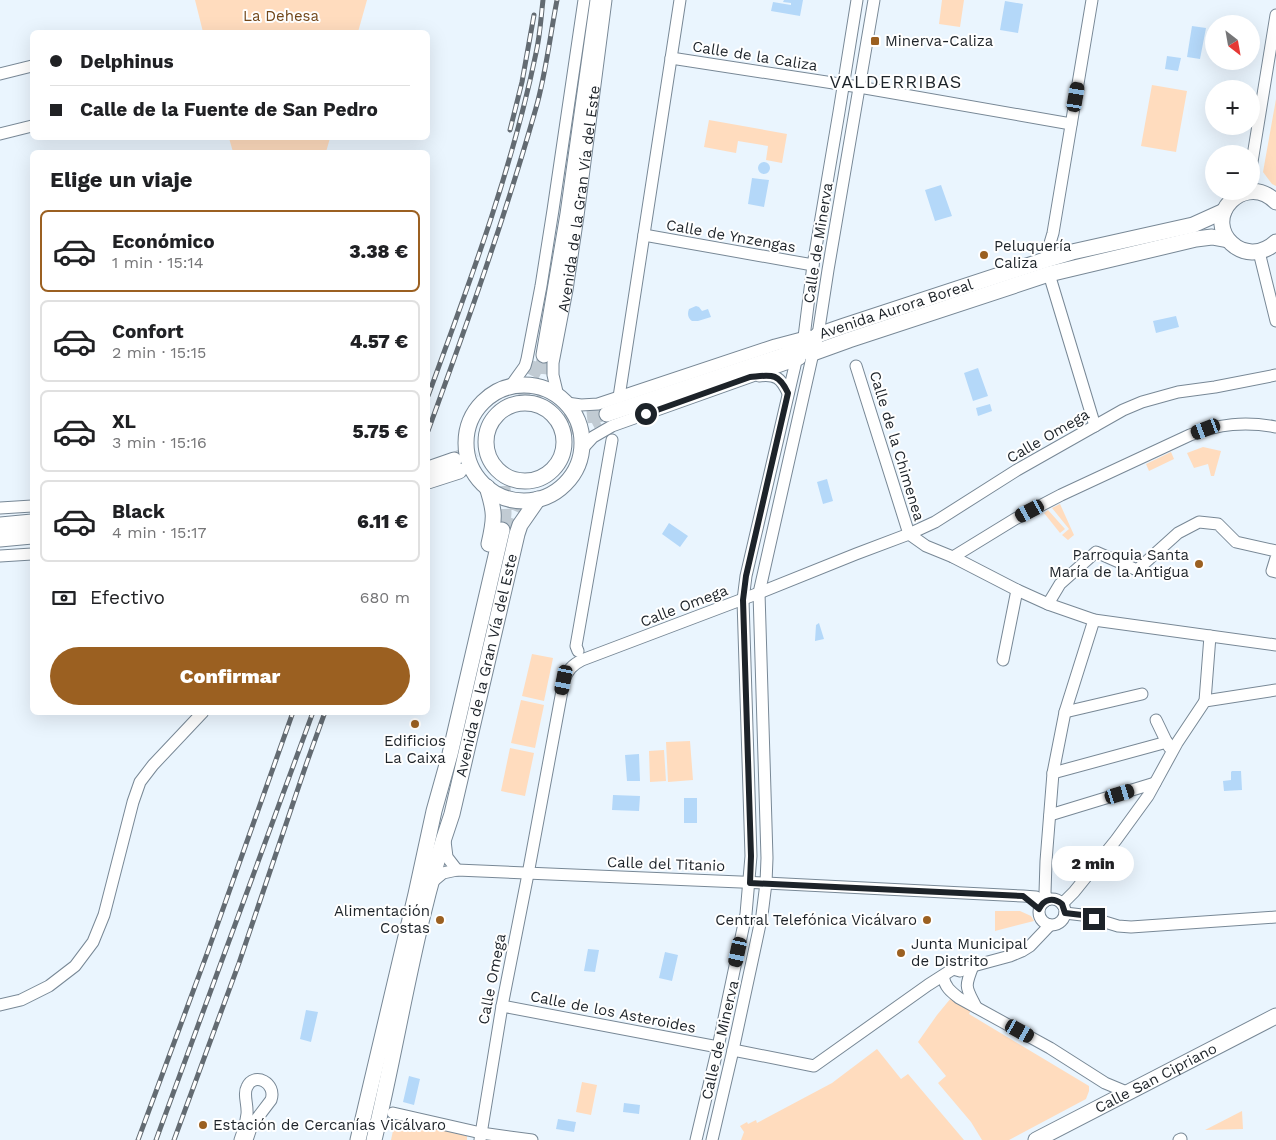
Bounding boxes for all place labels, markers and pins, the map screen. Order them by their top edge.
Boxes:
place label: Minerva-Caliza [885,32,994,50]
marker: Minerva-Caliza [869,35,881,47]
place label: Peluquería Caliza [994,237,1072,272]
marker: Peluquería Caliza [978,249,990,261]
place label: Parroquia Santa María de la Antigua [1049,546,1190,581]
marker: Parroquia Santa María de la Antigua [1193,558,1205,570]
marker: Edificios La Caixa [409,718,421,730]
place label: Edificios La Caixa [384,732,446,767]
place label: Alimentación Costas [334,902,430,937]
place label: Central Telefónica Vicálvaro [715,911,917,929]
marker: Alimentación Costas [434,914,446,926]
marker: Central Telefónica Vicálvaro [921,914,933,926]
place label: Junta Municipal de Distrito [911,935,1028,970]
marker: Junta Municipal de Distrito [895,947,907,959]
place label: Estación de Cercanías Vicálvaro [213,1116,446,1134]
marker: Estación de Cercanías Vicálvaro [197,1119,209,1131]

